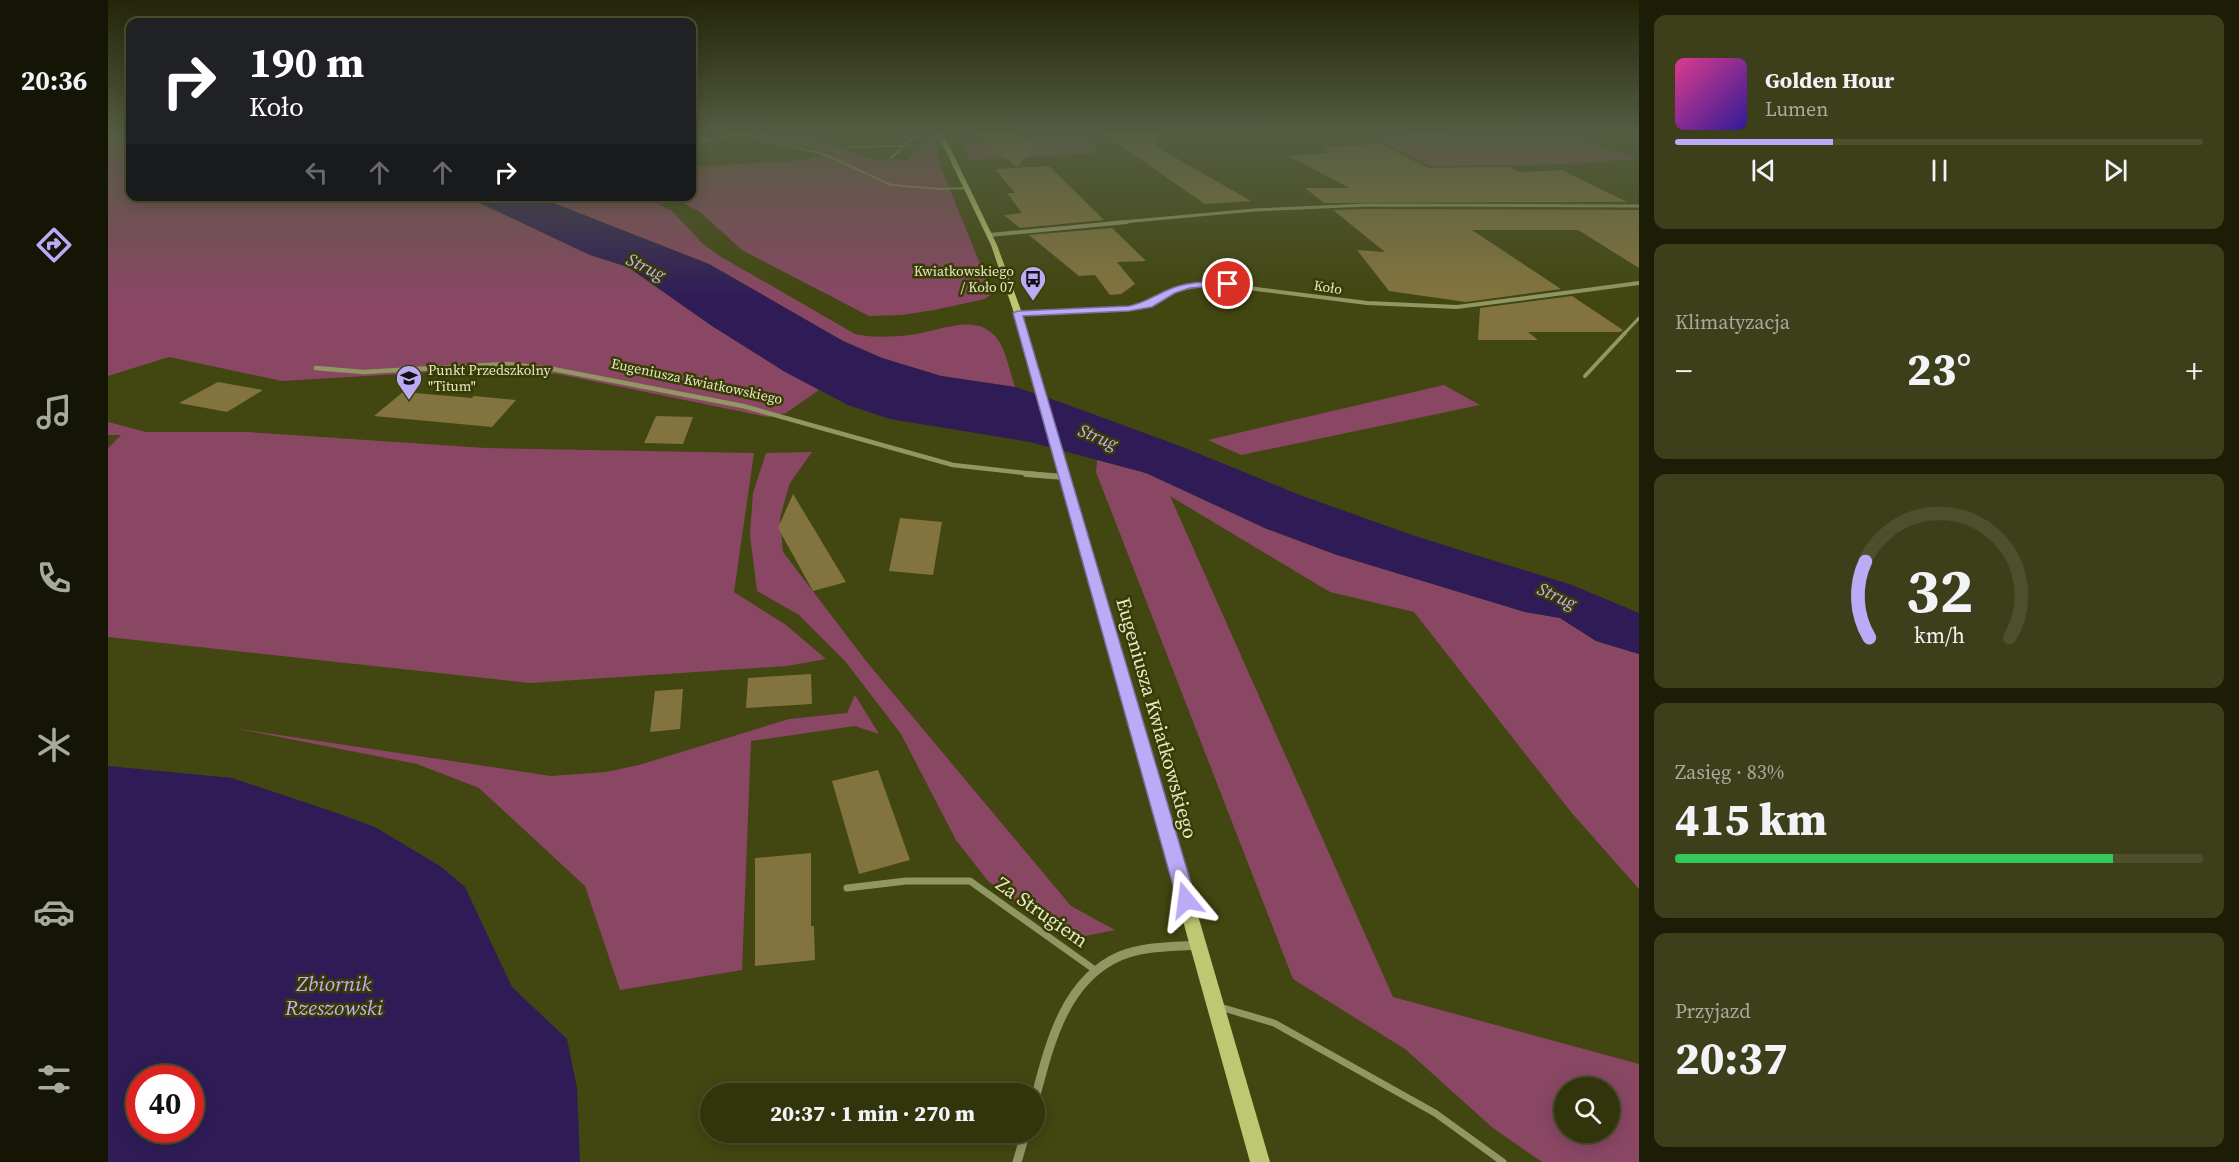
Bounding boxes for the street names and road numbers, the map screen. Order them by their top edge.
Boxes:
street label: Koło [1312,275,1344,299]
street label: Eugeniusza Kwiatkowskiego [610,353,785,409]
street label: Eugeniusza Kwiatkowskiego [1109,594,1205,842]
street label: Za Strugiem [990,870,1094,954]

